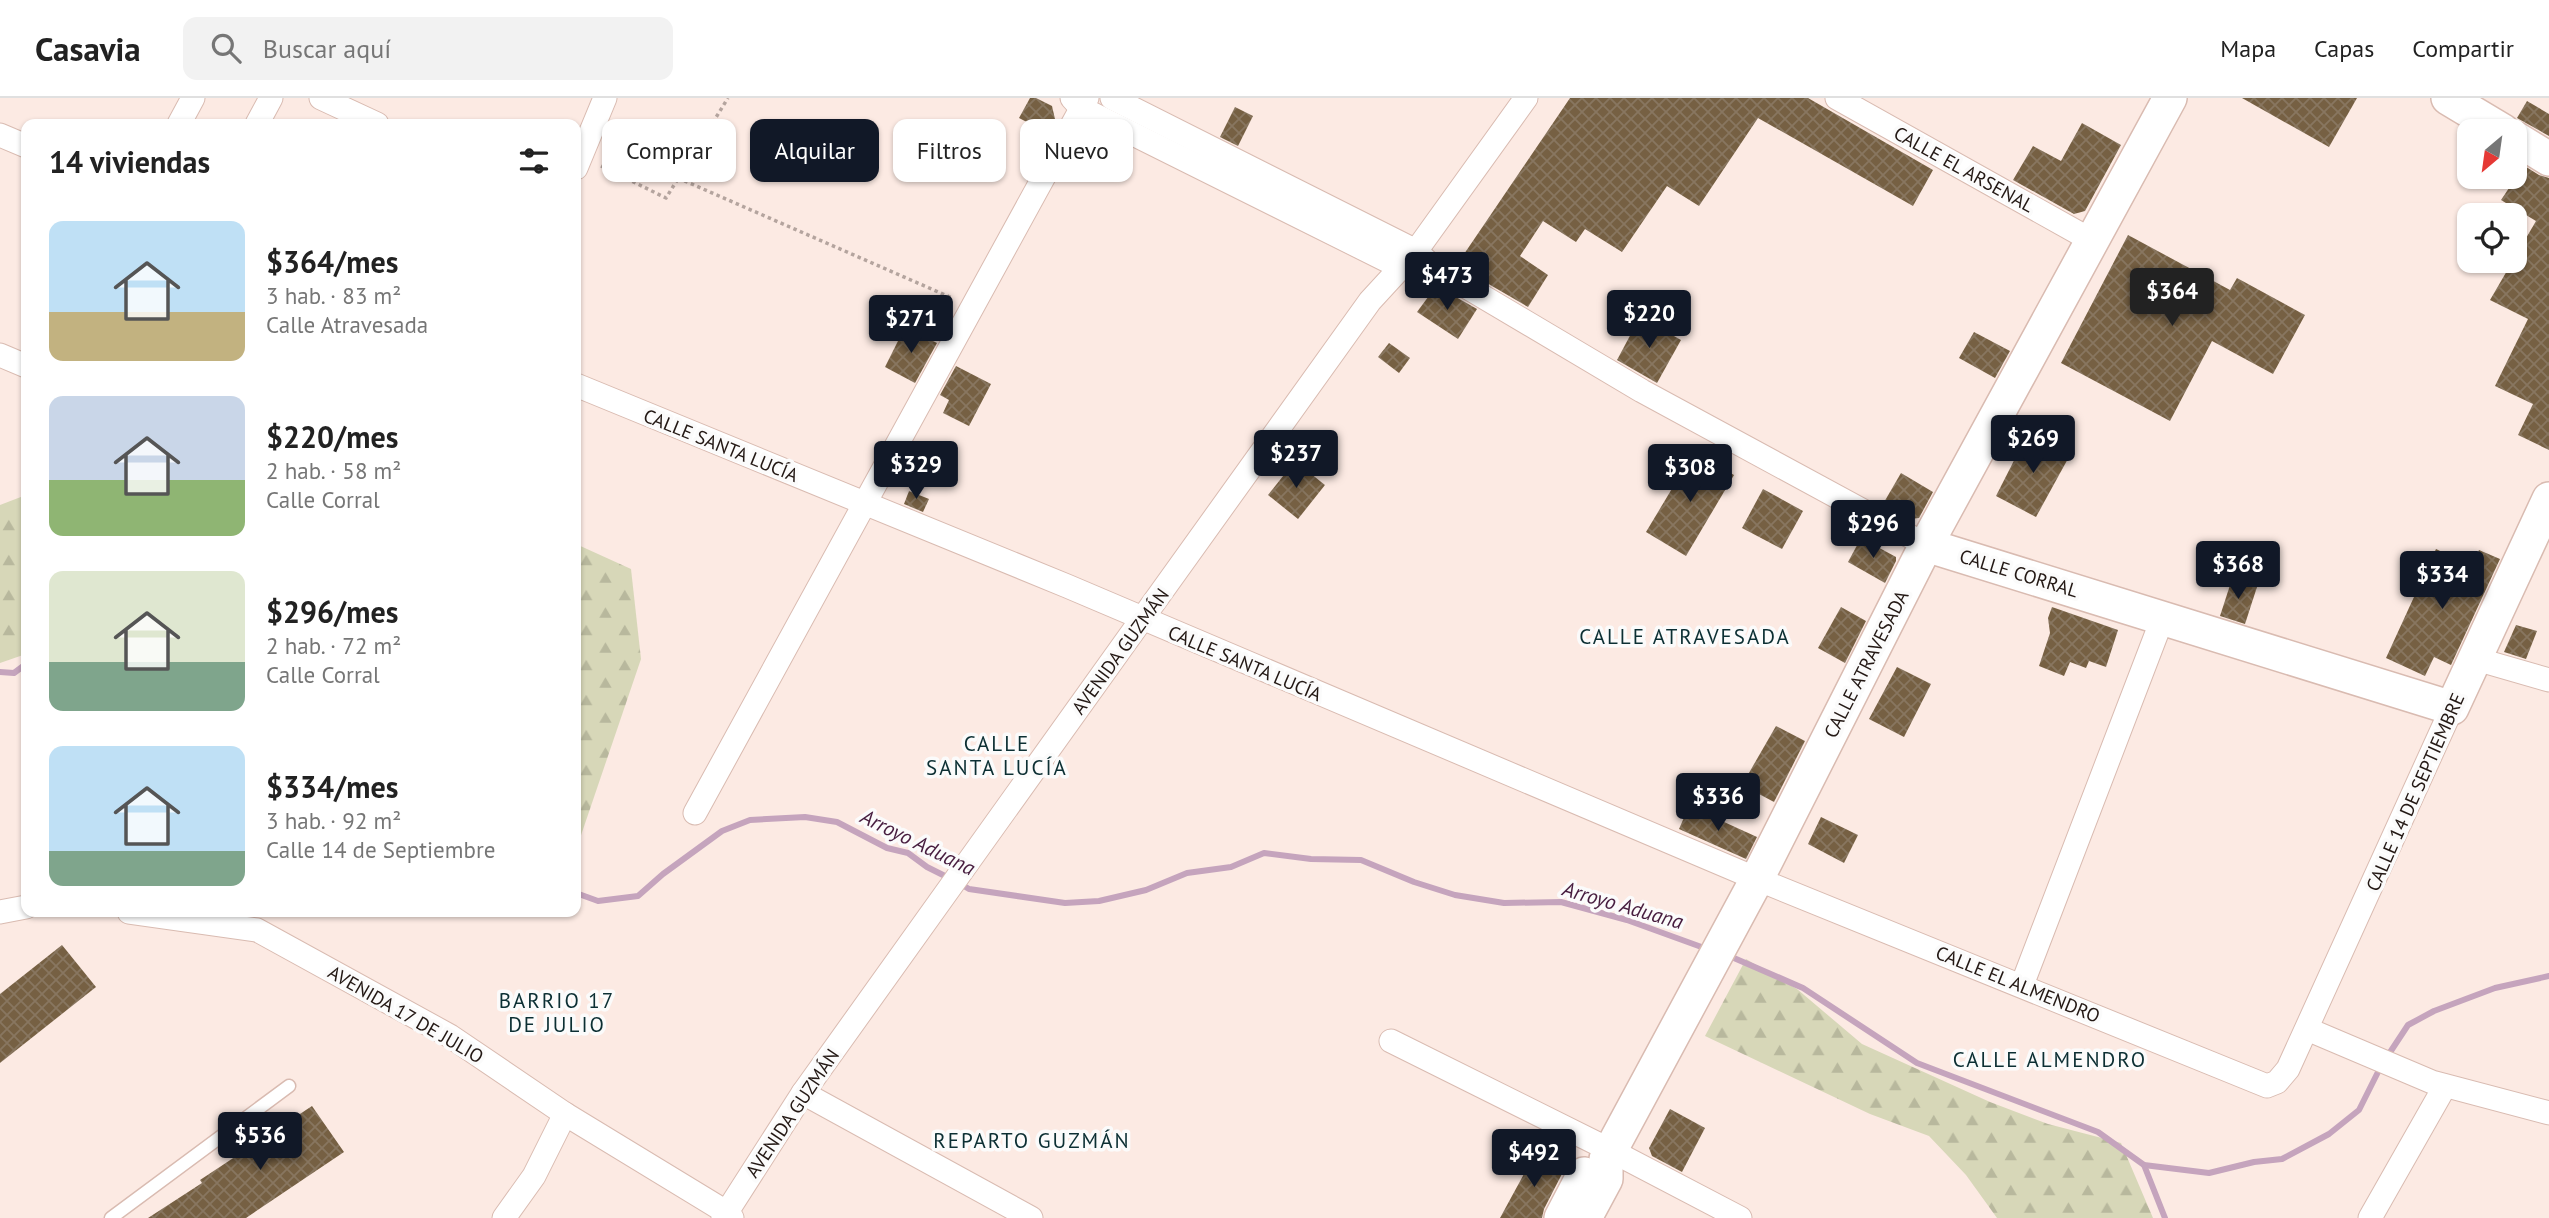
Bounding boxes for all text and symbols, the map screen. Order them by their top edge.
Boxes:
search box [183,17,673,80]
text: Casavia [35,27,141,70]
icon: search [207,29,245,67]
text: Buscar aquí [263,32,391,65]
text: Mapa [2220,33,2276,64]
text: Capas [2314,33,2374,64]
text: Compartir [2412,33,2514,64]
chip: Comprar [602,119,736,182]
chip: Alquilar [750,119,879,182]
chip: Filtros [893,119,1006,182]
chip: Nuevo [1020,119,1133,182]
north arrow [2457,119,2527,189]
map controls [2457,119,2527,273]
street label: CALLE EL ARSENAL [1890,121,2038,217]
text: 14 viviendas [49,142,210,181]
icon: filters [515,142,553,180]
button: locate [2457,203,2527,273]
text: $364/mes [266,242,398,281]
icon: home [105,249,189,333]
pin: $473 [1406,252,1488,312]
text: $473 [1421,260,1473,289]
pin: $364 [2131,268,2213,328]
text: $364 [2146,276,2198,305]
text: 3 hab. · 83 m² [266,281,401,310]
pin: $220 [1608,290,1690,350]
pin: $271 [870,296,952,355]
text: $220 [1623,298,1675,327]
text: $271 [885,303,937,332]
text: Calle Atravesada [266,310,428,339]
street label: CALLE SANTA LUCÍA [640,403,802,487]
pin: $269 [1992,416,2074,475]
text: $220/mes [266,417,398,456]
text: $269 [2007,423,2059,452]
icon: home [105,424,189,508]
pin: $237 [1255,430,1337,490]
text: $237 [1270,438,1322,467]
pin: $329 [875,442,957,501]
pin: $308 [1649,444,1731,504]
text: $329 [890,449,942,478]
text: $308 [1664,452,1716,481]
text: 2 hab. · 58 m² [266,456,401,485]
text: Calle Corral [266,485,380,514]
pin: $296 [1832,500,1914,560]
text: $296 [1847,508,1899,537]
pin: $368 [2197,542,2279,601]
street label: CALLE CORRAL [1957,544,2081,602]
text: $368 [2212,549,2264,578]
pin: $334 [2401,552,2483,611]
text: $334 [2416,559,2468,588]
street label: AVENIDA GUZMÁN [1066,583,1174,719]
street label: CALLE ATRAVESADA [1818,586,1914,742]
text: $296/mes [266,592,398,631]
icon: home [105,599,189,683]
street label: CALLE SANTA LUCÍA [1164,620,1326,706]
district label: CALLE ATRAVESADA [1579,623,1791,650]
text: 2 hab. · 72 m² [266,631,401,660]
text: Calle Corral [266,660,380,689]
street label: CALLE 14 DE SEPTIEMBRE [2360,689,2470,895]
district label: CALLE SANTA LUCÍA [926,730,1068,781]
text: $334/mes [266,767,398,806]
icon: home [105,774,189,858]
pin: $336 [1677,774,1759,833]
text: $336 [1692,781,1744,810]
water label: Arroyo Aduana [855,802,980,882]
text: 3 hab. · 92 m² [266,806,401,835]
text: Calle 14 de Septiembre [266,835,495,864]
water label: Arroyo Aduana [1559,875,1687,935]
street label: CALLE EL ALMENDRO [1932,940,2104,1028]
street label: AVENIDA 17 DE JULIO [324,960,488,1068]
district label: BARRIO 17 DE JULIO [499,987,615,1038]
street label: AVENIDA GUZMÁN [740,1044,844,1182]
district label: CALLE ALMENDRO [1953,1046,2147,1073]
pin: $536 [219,1112,301,1172]
text: $536 [234,1120,286,1149]
district label: REPARTO GUZMÁN [933,1127,1131,1154]
pin: $492 [1493,1130,1575,1189]
text: $492 [1508,1137,1560,1166]

